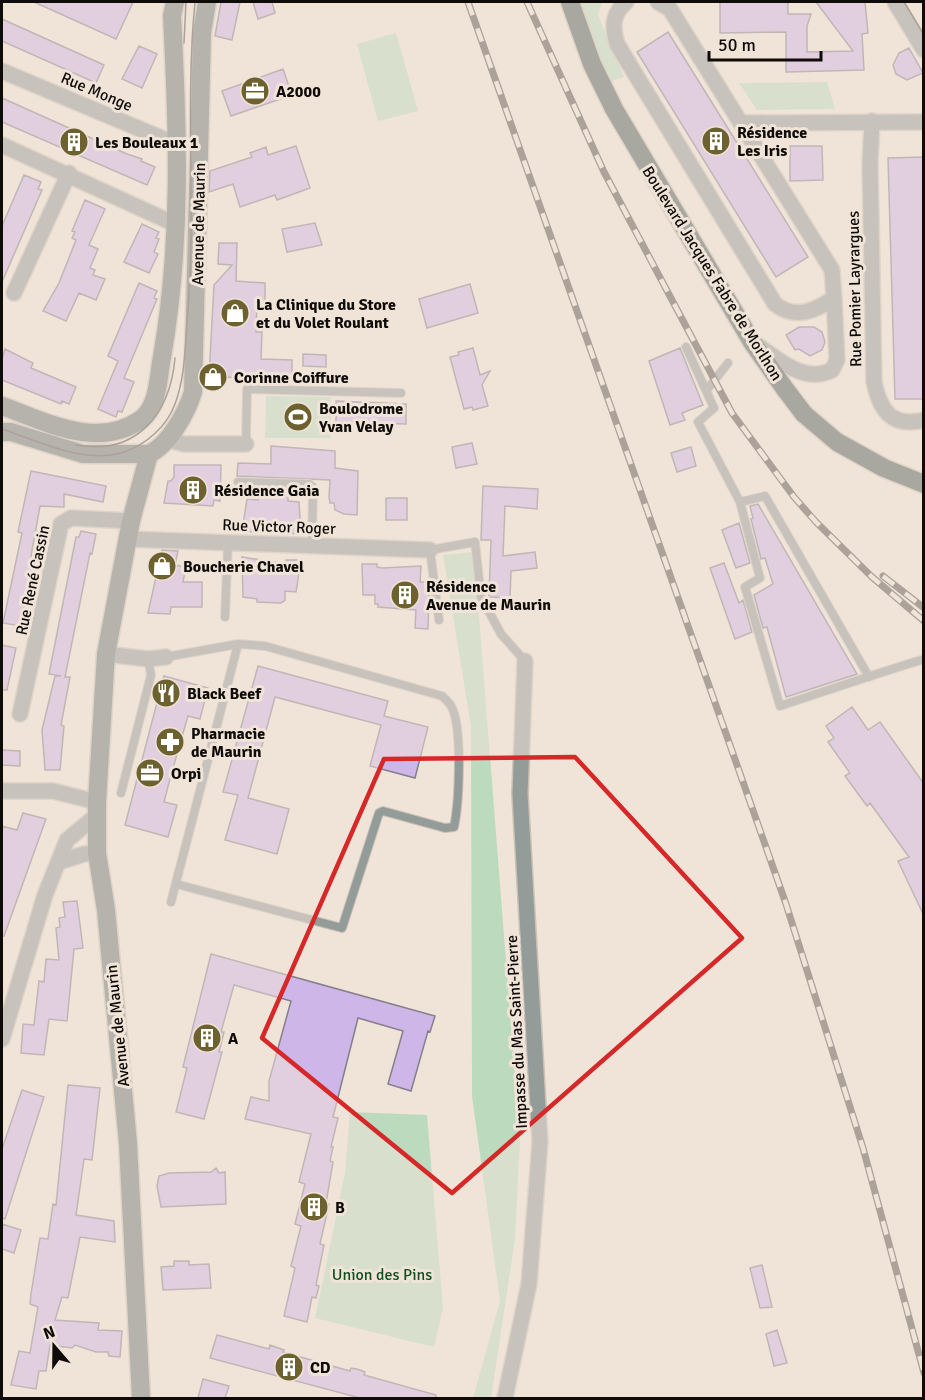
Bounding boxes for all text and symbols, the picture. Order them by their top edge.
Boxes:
scale bar [709,24,822,62]
text: 50 m [718,34,756,56]
street label: Rue Monge [58,68,135,116]
office icon: A2000 [239,75,271,107]
place label: A2000 [276,82,321,102]
place label: Résidence Les Iris [737,123,807,161]
building icon: Résidence Les Iris [700,125,732,157]
building icon: Les Bouleaux 1 [58,126,90,158]
place label: Les Bouleaux 1 [95,133,199,153]
street label: Avenue de Maurin [188,163,210,285]
street label: Boulevard Jacques Fabre de Morlhon [638,163,787,385]
street label: Rue Pomier Layrargues [844,211,866,367]
place label: La Clinique du Store et du Volet Roulant [256,295,396,333]
shop icon: La Clinique du Store et du Volet Roulant [219,297,251,329]
shop icon: Corinne Coiffure [197,361,229,393]
place label: Corinne Coiffure [234,368,349,388]
place label: Boulodrome Yvan Velay [318,399,403,437]
sports icon: Boulodrome Yvan Velay [282,401,314,433]
building icon: Résidence Gaia [177,474,209,506]
place label: Résidence Gaia [214,481,319,501]
street label: Rue Victor Roger [222,515,336,539]
street label: Rue René Cassin [12,523,54,637]
shop icon: Boucherie Chavel [146,550,178,582]
place label: Boucherie Chavel [183,557,304,577]
place label: Résidence Avenue de Maurin [426,577,551,615]
building icon: Résidence Avenue de Maurin [389,579,421,611]
restaurant icon: Black Beef [150,677,182,709]
place label: Black Beef [187,684,262,704]
place label: Pharmacie de Maurin [191,724,265,762]
pharmacy icon: Pharmacie de Maurin [154,726,186,758]
office icon: Orpi [134,757,166,789]
place label: Orpi [171,764,201,784]
street label: Impasse du Mas Saint-Pierre [502,935,532,1129]
street label: Avenue de Maurin [102,964,134,1088]
building icon: A [191,1022,223,1054]
place label: A [228,1029,239,1049]
building icon: B [298,1191,330,1223]
place label: B [335,1198,345,1218]
park label: Union des Pins [332,1265,432,1285]
north arrow [24,1316,84,1376]
text: N [41,1322,58,1344]
building icon: CD [273,1351,305,1383]
place label: CD [310,1358,331,1378]

